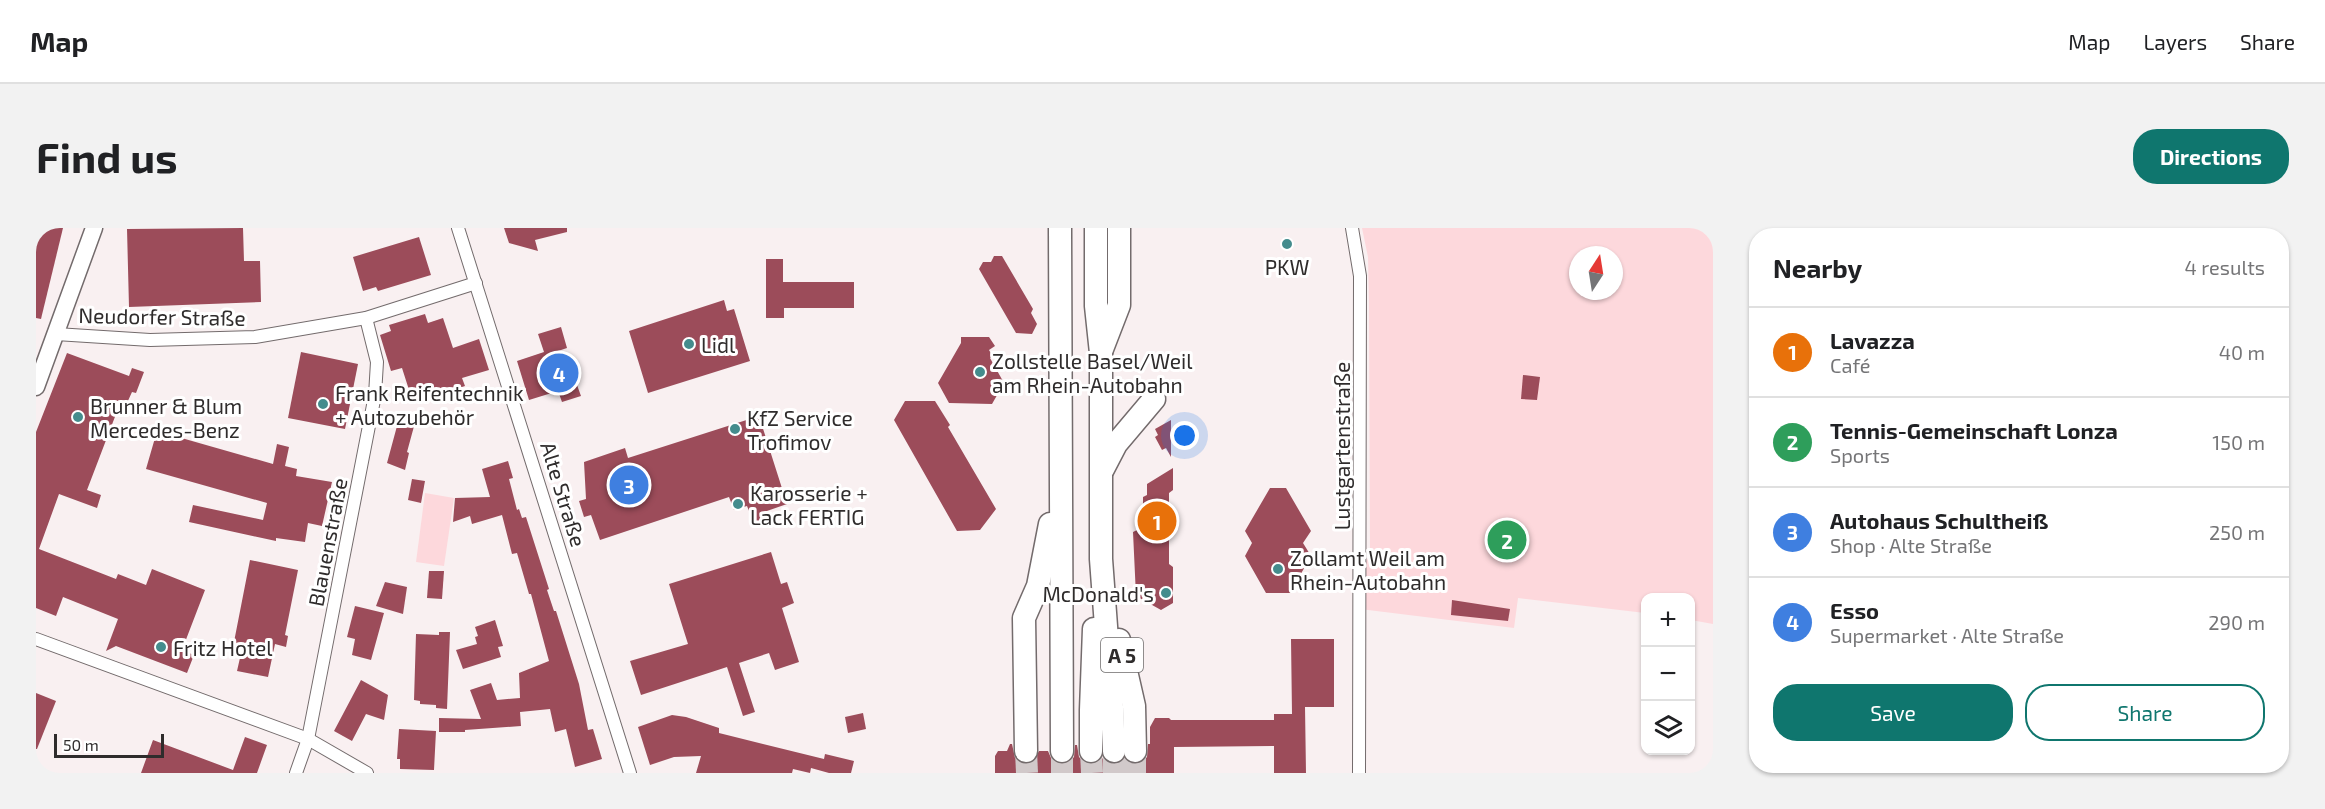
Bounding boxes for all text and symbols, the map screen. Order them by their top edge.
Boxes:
text: Map [30,24,88,58]
text: Map [2068,29,2110,54]
text: Layers [2143,29,2207,54]
text: Share [2240,29,2295,54]
button: Directions [2133,129,2289,184]
text: Find us [36,131,178,181]
marker: PKW [1280,237,1294,251]
north arrow [1569,246,1623,300]
text: Nearby [1773,252,1862,283]
place label: PKW [1265,254,1309,279]
text: 4 results [2185,255,2265,279]
street label: Neudorfer Straße [78,302,246,330]
text: Lavazza [1830,327,1915,353]
place label: Lidl [701,332,736,357]
marker: Lidl [682,337,696,351]
text: 1 [1788,340,1797,364]
text: 40 m [2219,340,2265,364]
place label: Zollstelle Basel/Weil am Rhein-Autobahn [992,348,1193,397]
pin: 4 [540,350,578,396]
text: Café [1830,353,1871,377]
street label: Lustgartenstraße [1329,362,1354,530]
marker: Zollstelle Basel/Weil am Rhein-Autobahn [973,365,987,379]
place label: Frank Reifentechnik + Autozubehör [335,380,524,429]
place label: Brunner & Blum Mercedes-Benz [90,393,242,442]
marker: Frank Reifentechnik + Autozubehör [316,397,330,411]
place label: KfZ Service Trofimov [747,405,853,454]
marker: Brunner & Blum Mercedes-Benz [71,410,85,424]
text: Tennis-Gemeinschaft Lonza [1830,417,2118,443]
your location [1170,421,1199,450]
marker: KfZ Service Trofimov [728,422,742,436]
text: 2 [1787,430,1798,454]
text: 150 m [2212,430,2265,454]
street label: Alte Straße [536,439,592,549]
text: Sports [1830,443,1890,467]
pin: 3 [610,462,648,508]
street label: Blauenstraße [302,476,352,608]
place label: Karosserie + Lack FERTIG [750,480,868,529]
marker: Karosserie + Lack FERTIG [731,497,745,511]
pin: 1 [1138,498,1176,544]
text: Autohaus Schultheiß [1830,507,2048,533]
pin: 2 [1488,518,1526,562]
text: 3 [1787,520,1798,544]
text: 250 m [2209,520,2265,544]
text: Shop · Alte Straße [1830,533,1992,557]
place label: Zollamt Weil am Rhein-Autobahn [1290,545,1446,594]
marker: Zollamt Weil am Rhein-Autobahn [1271,562,1285,576]
place label: McDonald's [1042,581,1154,606]
marker: McDonald's [1159,586,1173,600]
map controls [1641,593,1695,755]
button: + [1641,593,1695,647]
text: Esso [1830,597,1879,623]
text: 4 [1786,610,1799,634]
text: 290 m [2208,610,2265,634]
text: Supermarket · Alte Straße [1830,623,2064,647]
place label: Fritz Hotel [173,635,273,660]
road number: A 5 [1101,638,1143,672]
marker: Fritz Hotel [154,640,168,654]
button: − [1641,647,1695,701]
button: Save [1773,684,2013,741]
button: Share [2025,684,2265,741]
button: layers [1641,701,1695,755]
scale bar [54,731,164,758]
text: 50 m [63,735,99,754]

